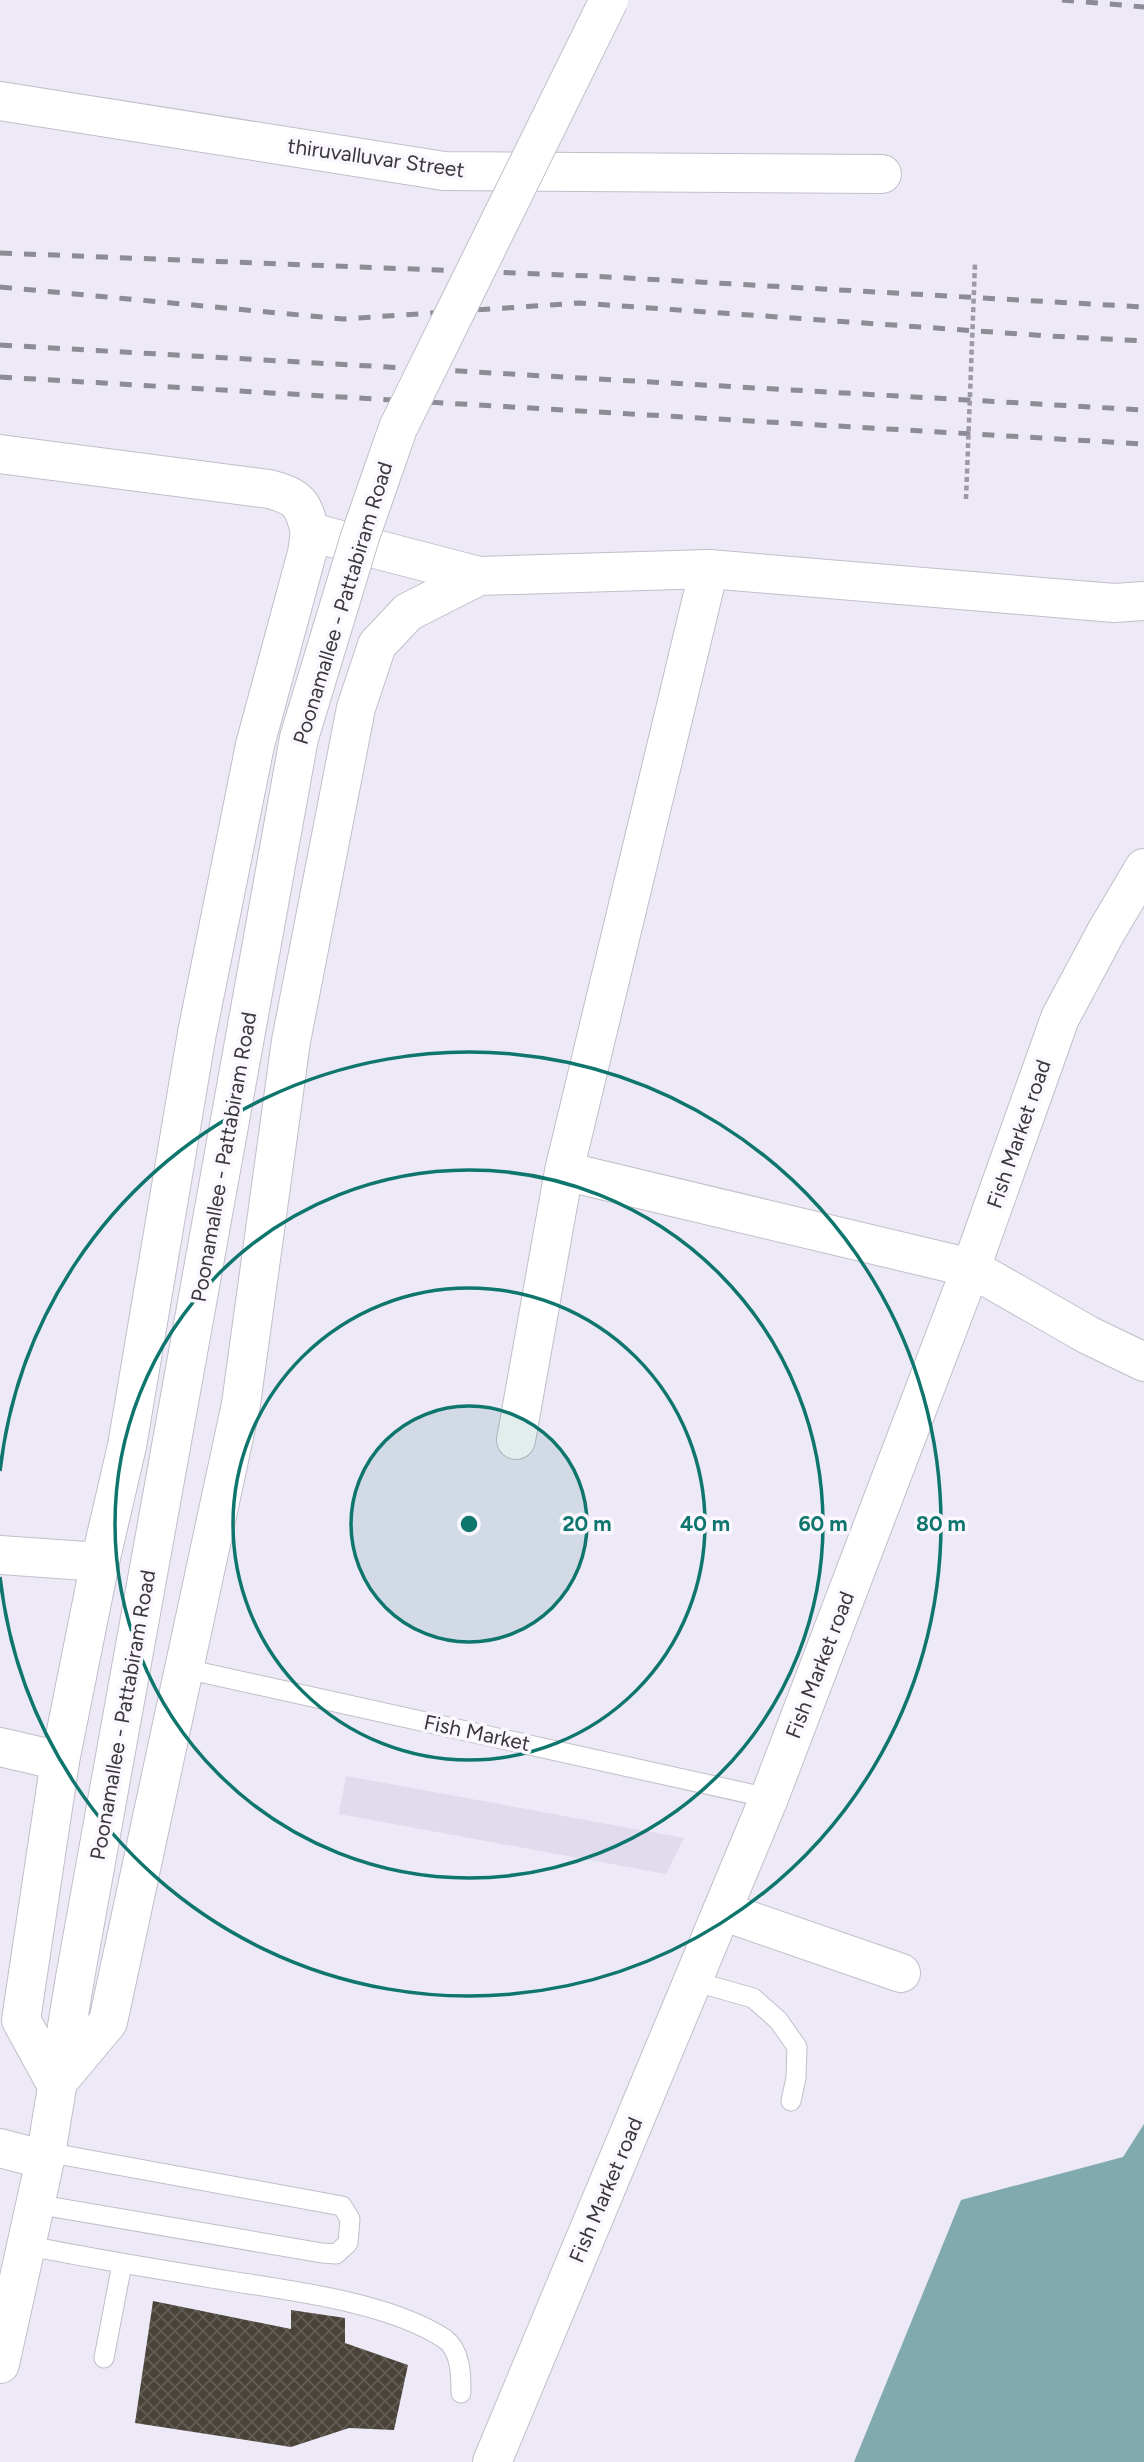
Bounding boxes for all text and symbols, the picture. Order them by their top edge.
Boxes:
street label: thiruvalluvar Street [286,133,466,182]
street label: Poonamallee - Pattabiram Road [288,459,397,747]
street label: Poonamallee - Pattabiram Road [186,1010,261,1304]
street label: Fish Market road [981,1056,1056,1211]
text: 20 m [562,1511,612,1536]
text: 40 m [680,1511,730,1536]
text: 60 m [798,1511,848,1536]
text: 80 m [916,1511,966,1536]
centre of rings [457,1512,481,1536]
street label: Poonamallee - Pattabiram Road [85,1568,160,1862]
street label: Fish Market road [780,1588,859,1742]
street label: Fish Market [422,1709,533,1756]
street label: Fish Market road [564,2113,647,2266]

